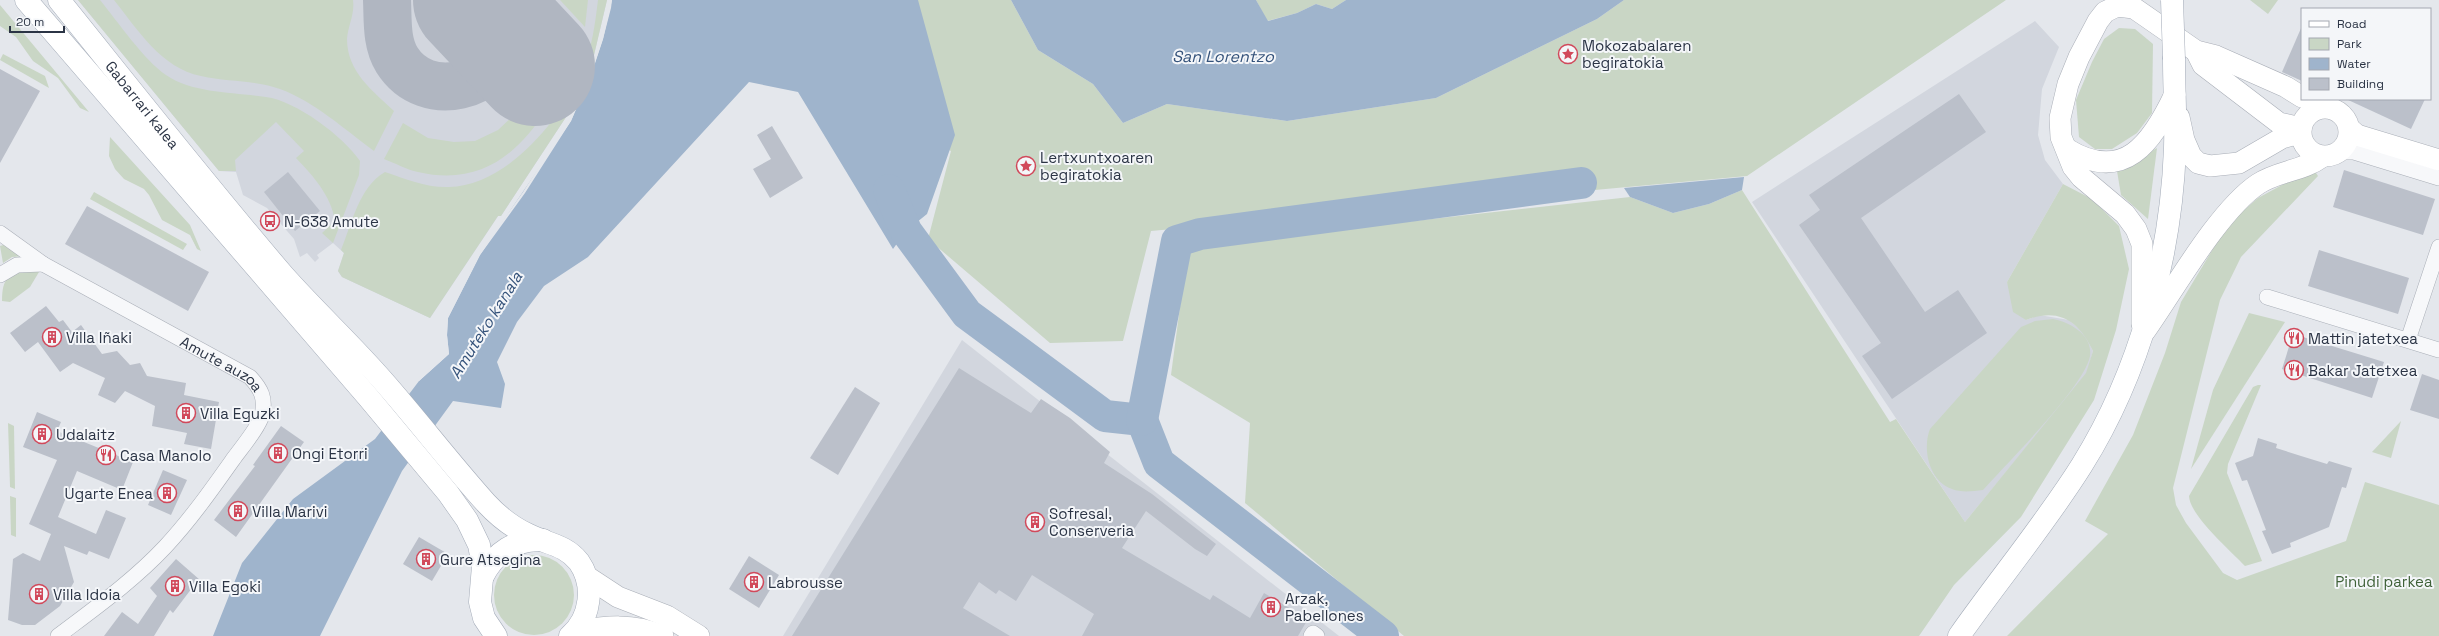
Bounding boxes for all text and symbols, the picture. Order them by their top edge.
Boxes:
scale bar [10,8,64,34]
legend [2301,8,2431,100]
text: 20 m [16,14,44,30]
text: Road [2337,16,2366,32]
place label: Mokozabalaren begiratokia [1582,36,1691,72]
text: Park [2337,36,2362,52]
place icon: Mokozabalaren begiratokia [1557,43,1579,65]
water label: San Lorentzo [1172,46,1275,67]
text: Water [2337,56,2371,72]
street label: Gabarrari kalea [102,57,184,153]
text: Building [2337,76,2384,92]
place label: Lertxuntxoaren begiratokia [1040,148,1153,184]
place icon: Lertxuntxoaren begiratokia [1015,155,1037,177]
bus stop icon: N-638 Amute [259,210,281,232]
place label: N-638 Amute [284,212,379,231]
water label: Amuteko kanala [445,267,528,382]
building icon: Villa Iñaki [41,326,63,348]
restaurant icon: Mattin jatetxea [2283,327,2305,349]
place label: Villa Iñaki [66,328,132,347]
place label: Mattin jatetxea [2308,329,2418,348]
street label: Amute auzoa [177,331,268,395]
restaurant icon: Bakar Jatetxea [2283,359,2305,381]
place label: Bakar Jatetxea [2308,361,2418,380]
building icon: Villa Eguzki [175,402,197,424]
place label: Villa Eguzki [200,404,280,423]
building icon: Udalaitz [31,423,53,445]
place label: Udalaitz [56,425,115,444]
building icon: Ongi Etorri [267,442,289,464]
restaurant icon: Casa Manolo [95,444,117,466]
place label: Ongi Etorri [292,444,368,463]
place label: Casa Manolo [120,446,212,465]
building icon: Ugarte Enea [156,482,178,504]
place label: Ugarte Enea [65,484,153,503]
building icon: Villa Marivi [227,500,249,522]
place label: Villa Marivi [252,502,327,521]
place label: Sofresal, Conserveria [1049,504,1135,540]
building icon: Sofresal, Conserveria [1024,511,1046,533]
building icon: Gure Atsegina [415,548,437,570]
place label: Gure Atsegina [440,550,541,569]
building icon: Labrousse [743,571,765,593]
park label: Pinudi parkea [2335,572,2433,591]
place label: Labrousse [768,573,843,592]
building icon: Villa Egoki [164,575,186,597]
place label: Villa Egoki [189,577,261,596]
building icon: Villa Idoia [28,583,50,605]
place label: Villa Idoia [53,585,121,604]
place label: Arzak, Pabellones [1285,589,1364,625]
building icon: Arzak, Pabellones [1260,596,1282,618]

